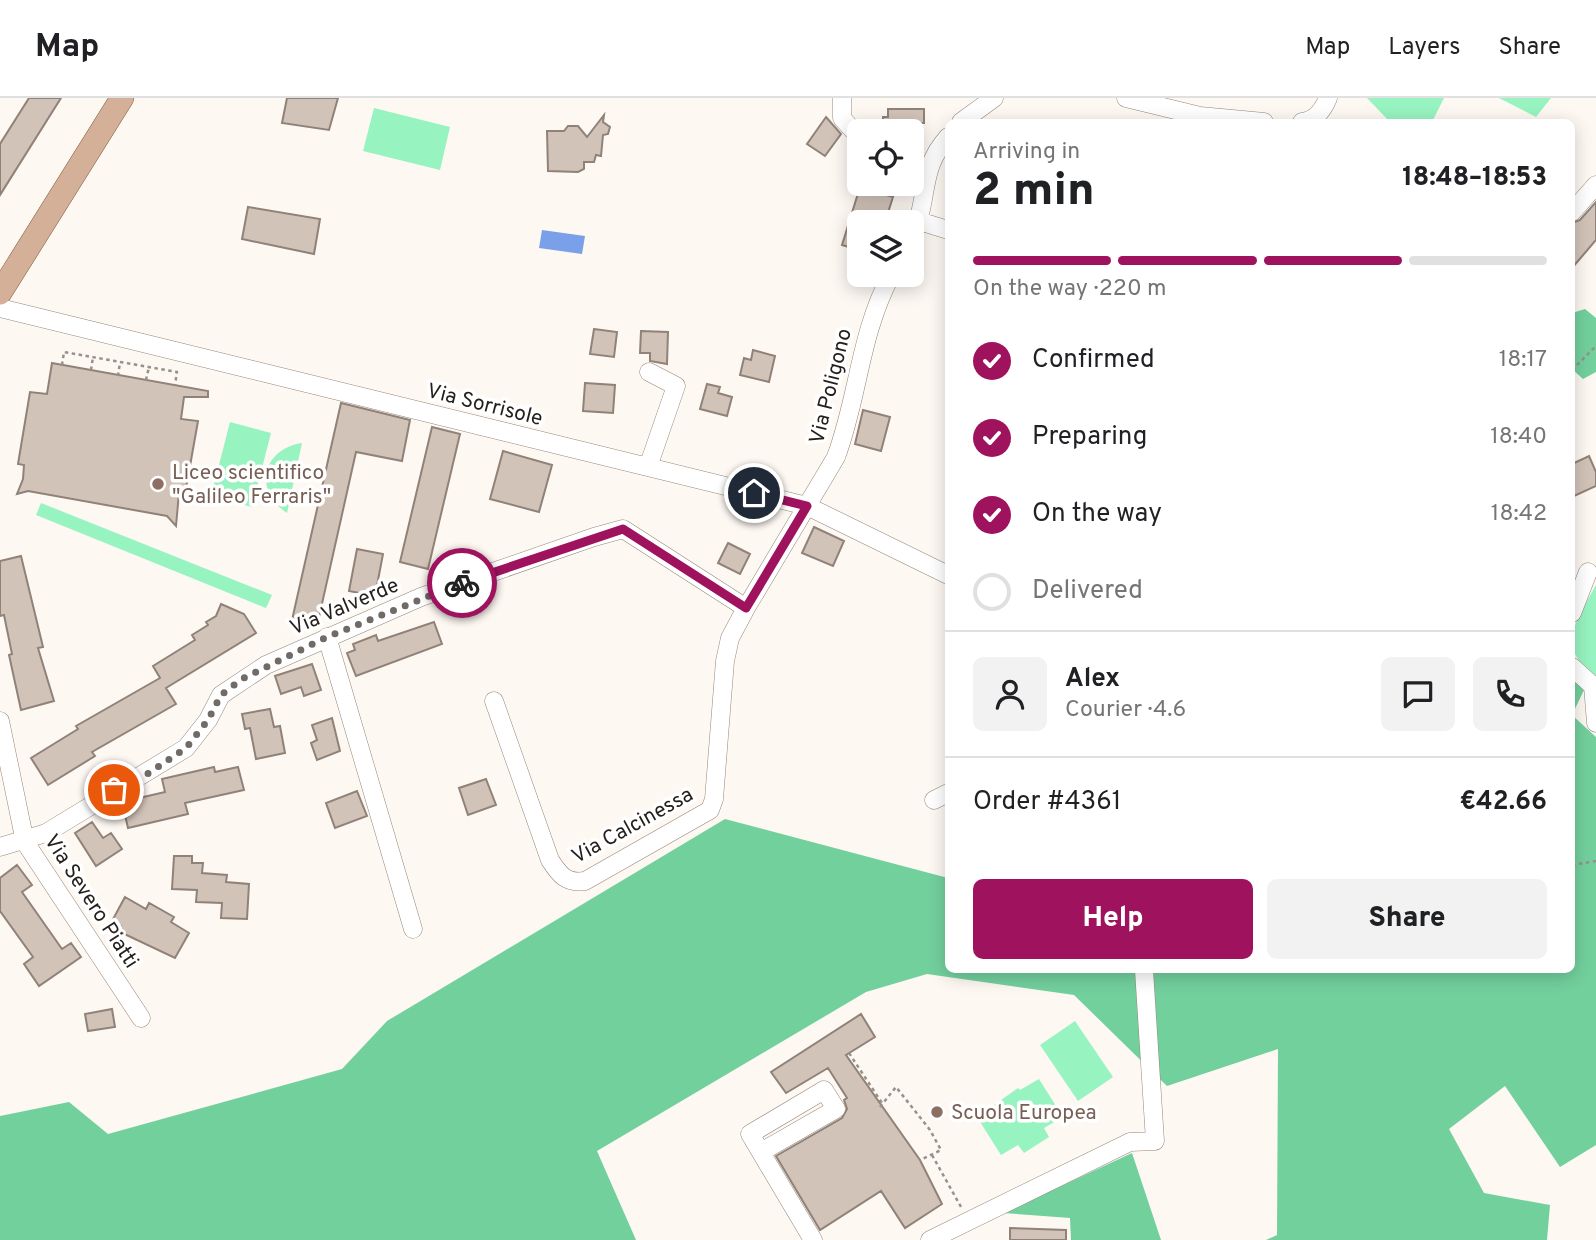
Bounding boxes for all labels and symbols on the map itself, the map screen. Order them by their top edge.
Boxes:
street label: Via Poligono [804,326,859,447]
street label: Via Sorrisole [424,378,545,433]
place label: Liceo scientifico "Galileo Ferraris" [172,460,331,511]
pin [724,463,784,523]
marker: Liceo scientifico "Galileo Ferraris" [150,476,166,492]
courier [427,548,497,618]
street label: Via Valverde [286,572,403,642]
pin [84,760,144,820]
street label: Via Calcinessa [567,782,698,871]
street label: Via Severo Piatti [37,830,144,974]
place label: Scuola Europea [951,1100,1097,1127]
marker: Scuola Europea [929,1104,945,1120]

